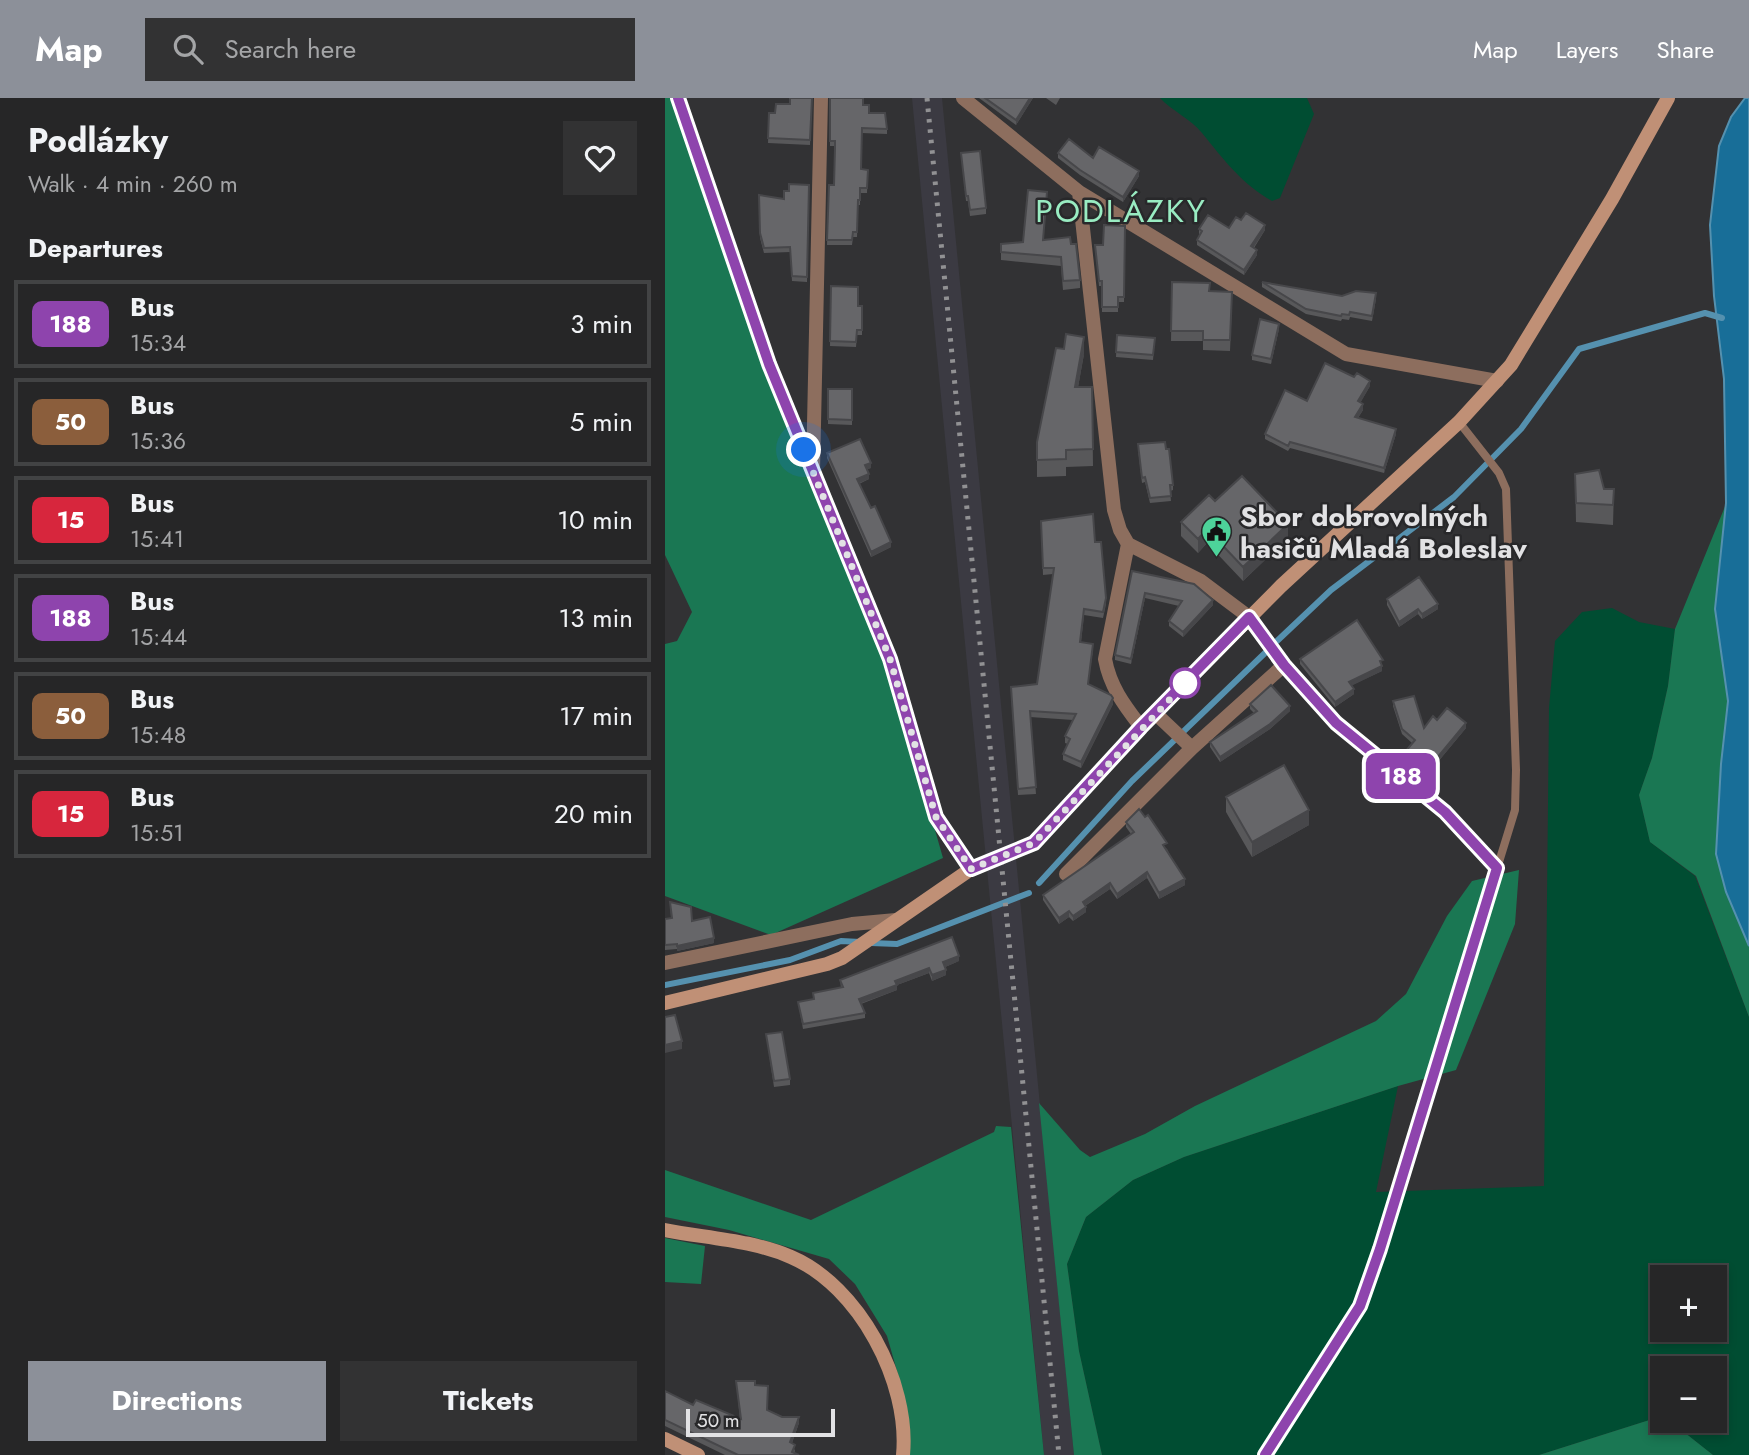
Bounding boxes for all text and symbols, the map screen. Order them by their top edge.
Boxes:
search box [145,18,635,81]
text: Map [35,26,103,73]
icon: search [169,30,207,68]
text: Search here [225,30,356,68]
text: Map [1473,32,1518,67]
text: Layers [1556,32,1618,67]
text: Share [1656,32,1714,67]
text: Podlázky [28,117,168,164]
button: heart [563,121,637,195]
text: Walk · 4 min · 260 m [28,167,238,201]
district label: PODLÁZKY [1035,188,1207,234]
text: Departures [28,229,163,267]
text: Bus [130,288,174,326]
text: 3 min [570,305,633,343]
text: 188 [49,306,92,341]
text: 15:34 [130,326,186,360]
text: Bus [130,386,174,424]
text: 5 min [570,403,633,441]
text: 50 [55,404,86,439]
text: 15:36 [130,424,186,458]
your location [786,432,821,467]
text: Bus [130,484,174,522]
place label: Sbor dobrovolných hasičů Mladá Boleslav [1240,496,1527,569]
text: 10 min [557,501,633,539]
text: 15 [57,502,84,537]
public building icon: Sbor dobrovolných hasičů Mladá Boleslav [1200,515,1234,559]
text: 15:41 [130,522,184,556]
text: Bus [130,582,174,620]
text: 13 min [559,599,633,637]
text: 188 [49,600,92,635]
text: 15:44 [130,620,187,654]
unlabelled marker [1170,668,1200,698]
text: Bus [130,680,174,718]
text: 17 min [559,697,633,735]
text: 50 [55,698,86,733]
text: 15:48 [130,718,186,752]
line badge: 188 [1361,753,1441,799]
text: 188 [1380,758,1422,793]
text: Bus [130,778,174,816]
text: 20 min [554,795,633,833]
text: 15 [57,796,84,831]
text: 15:51 [130,816,184,850]
map controls [1650,1265,1727,1433]
button: + [1650,1265,1727,1342]
button: − [1650,1356,1727,1433]
button: Directions [28,1361,326,1441]
button: Tickets [340,1361,637,1441]
scale bar [686,1406,835,1438]
text: 50 m [697,1407,740,1434]

